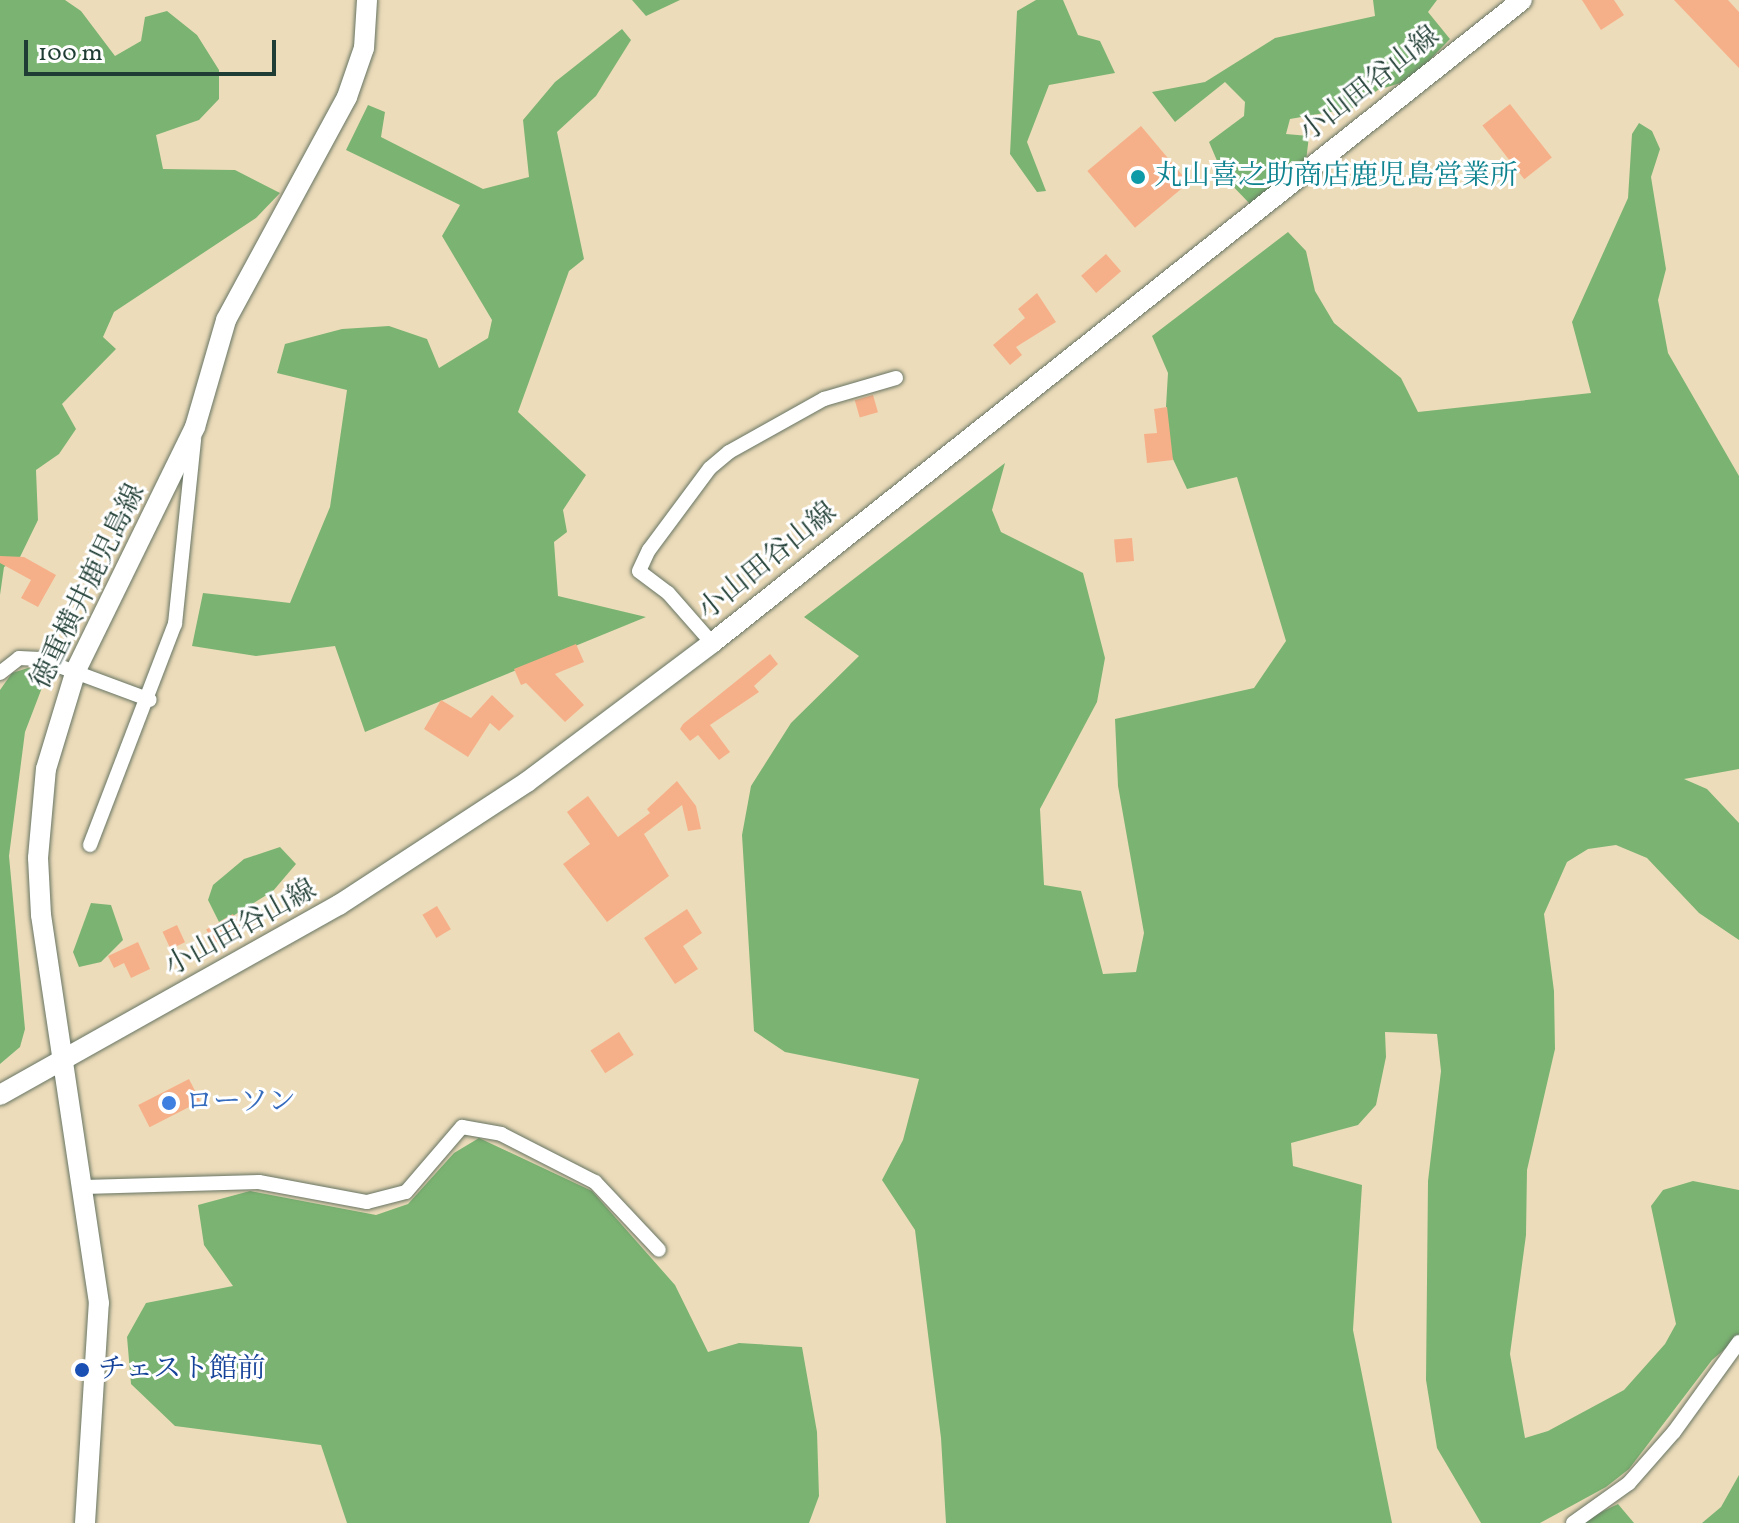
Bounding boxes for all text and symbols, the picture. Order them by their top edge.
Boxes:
street label: 小山田谷山線 [1293,20,1447,150]
scale bar [28,24,280,74]
text: 100 m [38,37,103,71]
place label: 丸山喜之助商店鹿児島営業所 [1154,160,1518,194]
marker: 丸山喜之助商店鹿児島営業所 [1129,168,1147,186]
street label: 徳重横井鹿児島線 [25,479,153,695]
street label: 小山田谷山線 [692,496,844,628]
street label: 小山田谷山線 [159,874,323,984]
place label: ローソン [185,1086,297,1120]
marker: ローソン [160,1094,178,1112]
place label: チェスト館前 [98,1353,266,1387]
marker: チェスト館前 [73,1361,91,1379]

